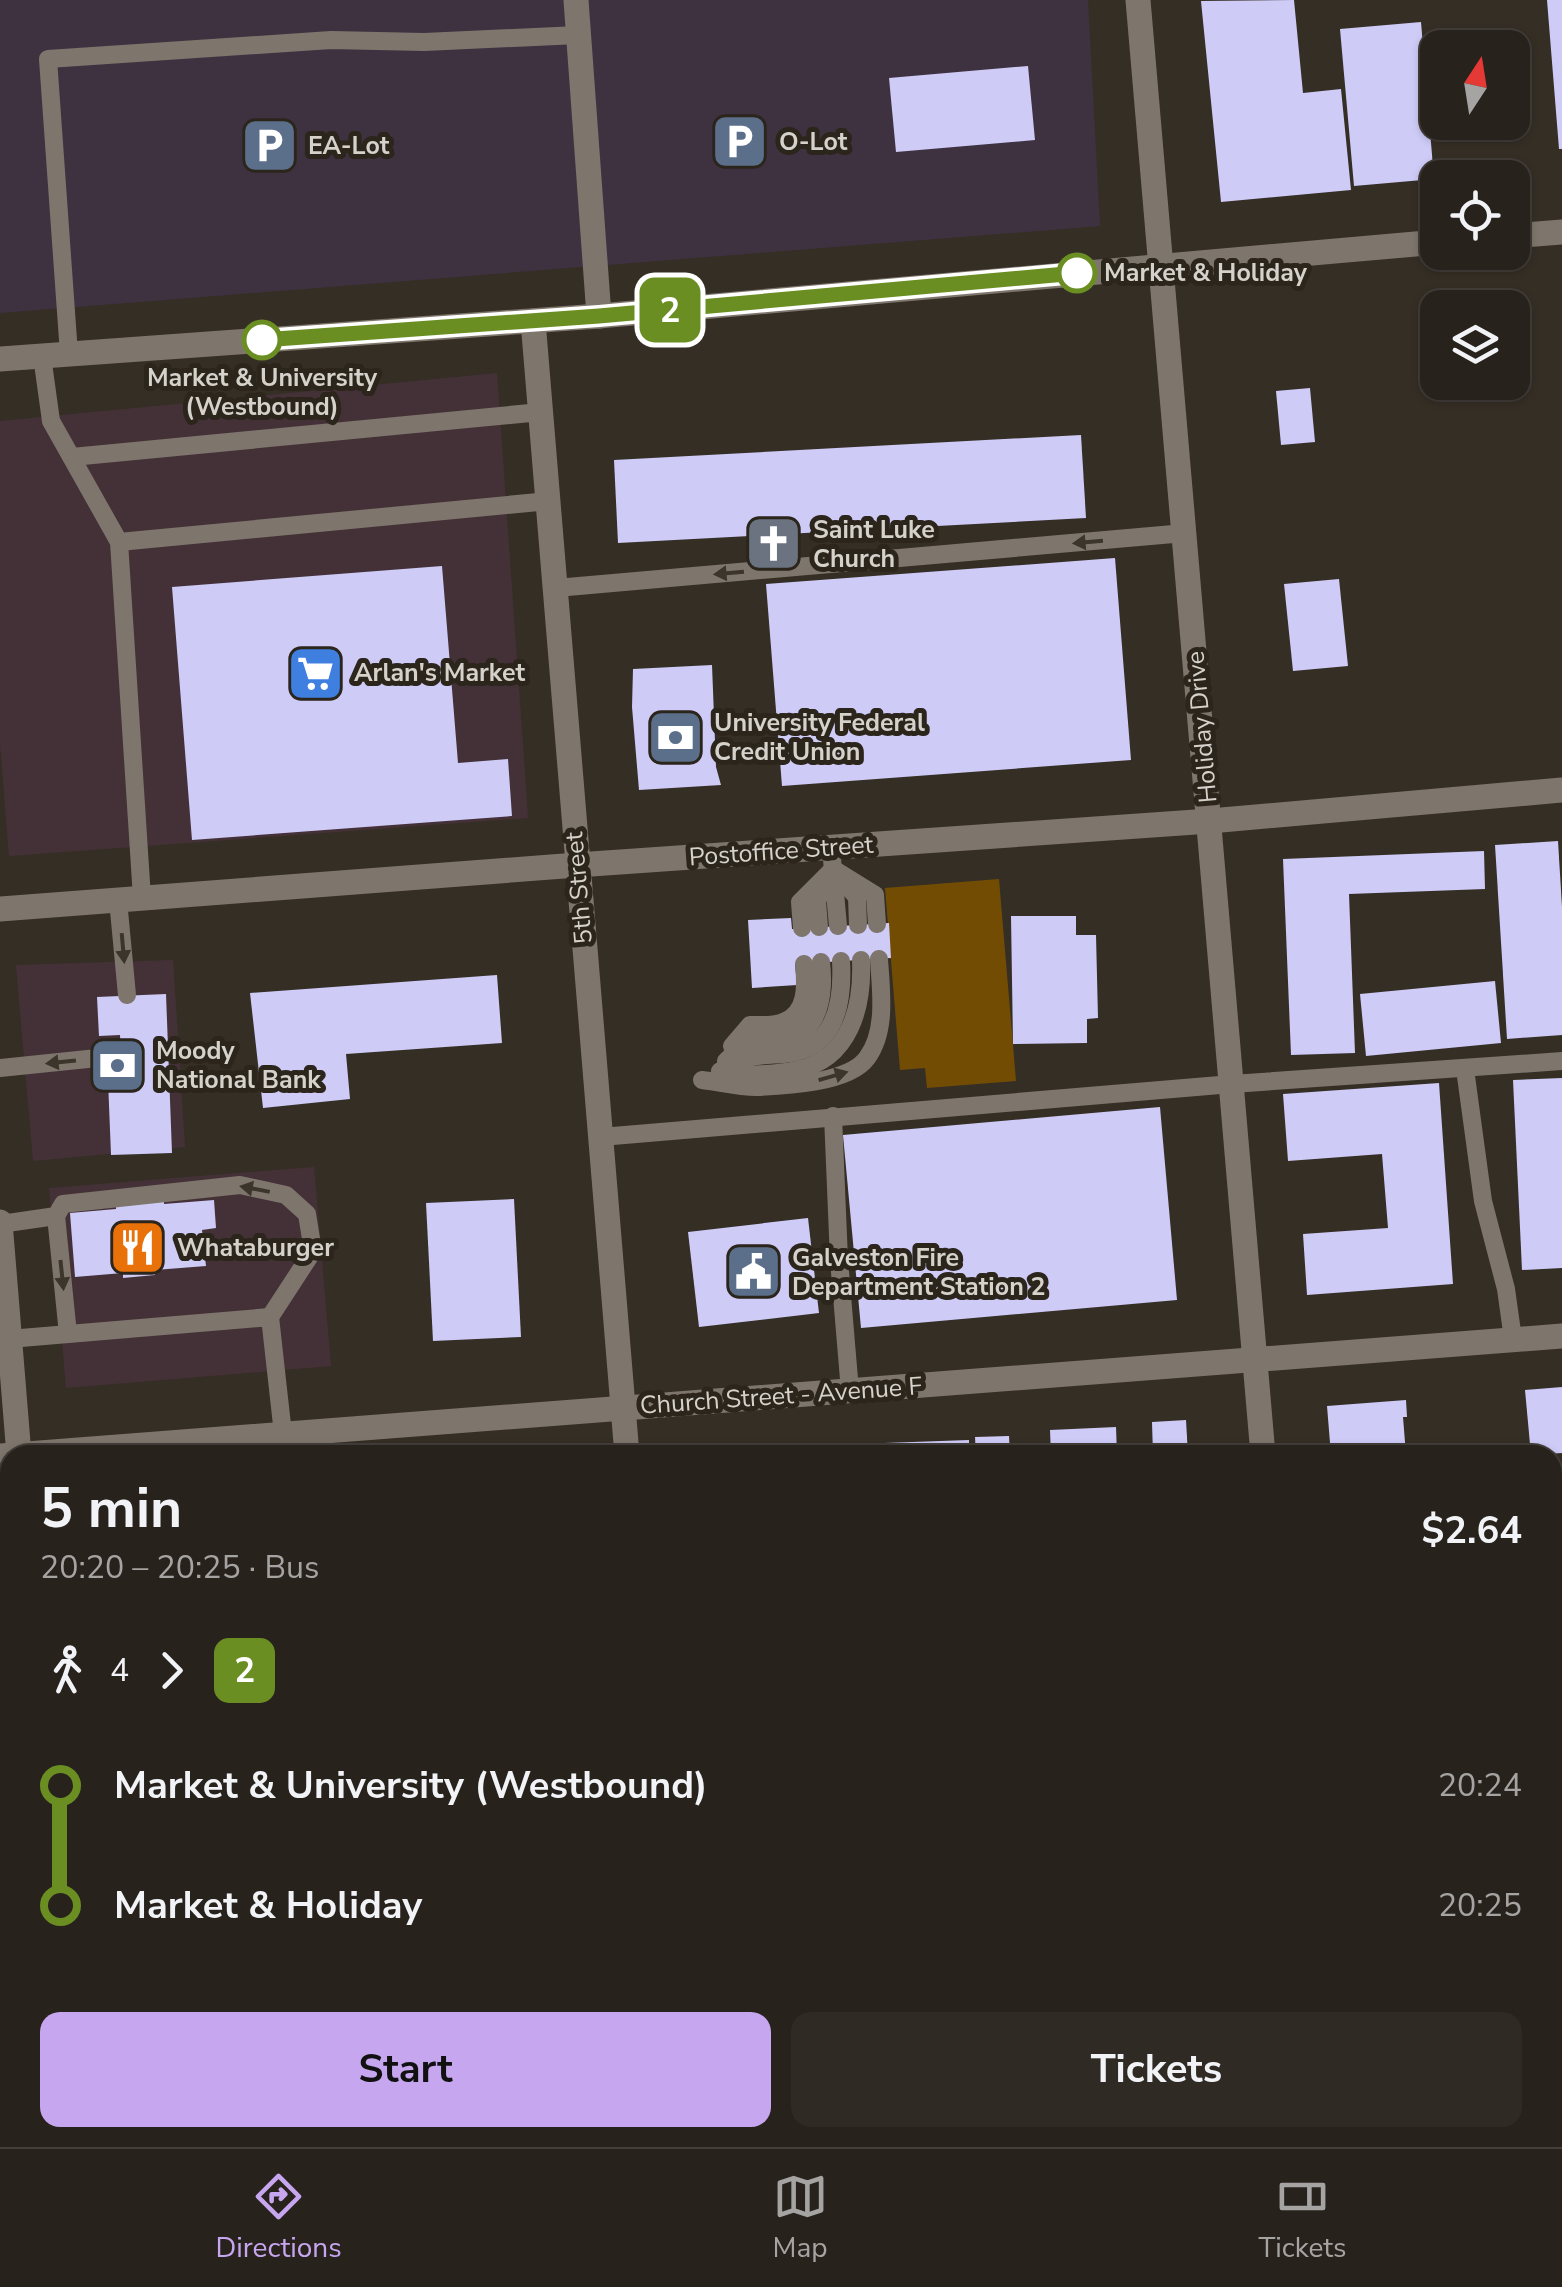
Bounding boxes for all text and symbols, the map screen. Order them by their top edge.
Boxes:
north arrow [1420,30,1530,140]
map controls [1420,30,1530,400]
parking icon: O-Lot [710,112,770,172]
parking icon: EA-Lot [239,116,299,176]
place label: O-Lot [779,125,848,159]
place label: EA-Lot [308,129,390,163]
button: locate [1420,160,1530,270]
marker: Market & Holiday [1058,254,1096,292]
place label: Market & Holiday [1104,256,1308,290]
line badge: 2 [638,278,702,342]
text: 2 [659,287,681,334]
button: layers [1420,290,1530,400]
marker: Market & University (Westbound) [243,321,281,359]
place label: Market & University (Westbound) [147,361,378,424]
place label: Saint Luke Church [813,513,935,576]
church icon: Saint Luke Church [744,514,804,574]
one-way arrow [1072,534,1103,550]
one-way arrow [713,565,745,581]
supermarket icon: Arlan's Market [285,643,345,703]
street label: Holiday Drive [1178,650,1226,804]
place label: Arlan's Market [354,656,526,690]
place label: University Federal Credit Union [714,706,925,769]
bank icon: University Federal Credit Union [645,707,705,767]
street label: Postoffice Street [688,828,875,874]
street label: 5th Street [557,830,601,946]
one-way arrow [115,932,131,964]
place label: Moody National Bank [156,1034,321,1097]
bank icon: Moody National Bank [87,1035,147,1095]
one-way arrow [45,1054,77,1070]
one-way arrow [818,1068,849,1084]
one-way arrow [239,1181,270,1196]
restaurant icon: Whataburger [108,1218,168,1278]
place label: Whataburger [177,1231,334,1265]
place label: Galveston Fire Department Station 2 [792,1241,1046,1304]
public building icon: Galveston Fire Department Station 2 [723,1242,783,1302]
one-way arrow [54,1260,70,1292]
street label: Church Street - Avenue F [639,1369,924,1423]
text: 5 min [40,1471,182,1546]
text: $2.64 [1421,1505,1522,1556]
text: 20:20 – 20:25 · Bus [40,1546,319,1589]
icon: walk [40,1643,95,1698]
icon: forward [144,1643,199,1698]
text: 2 [234,1647,255,1694]
text: 4 [110,1649,129,1692]
text: Market & University (Westbound) [114,1760,708,1811]
text: 20:24 [1438,1764,1522,1807]
text: Market & Holiday [114,1880,422,1931]
text: 20:25 [1438,1884,1522,1927]
button: Start [40,2012,771,2127]
button: Tickets [791,2012,1522,2127]
tab: Directions [215,2169,342,2267]
tab: Map [773,2169,828,2267]
tab: Tickets [1258,2169,1347,2267]

